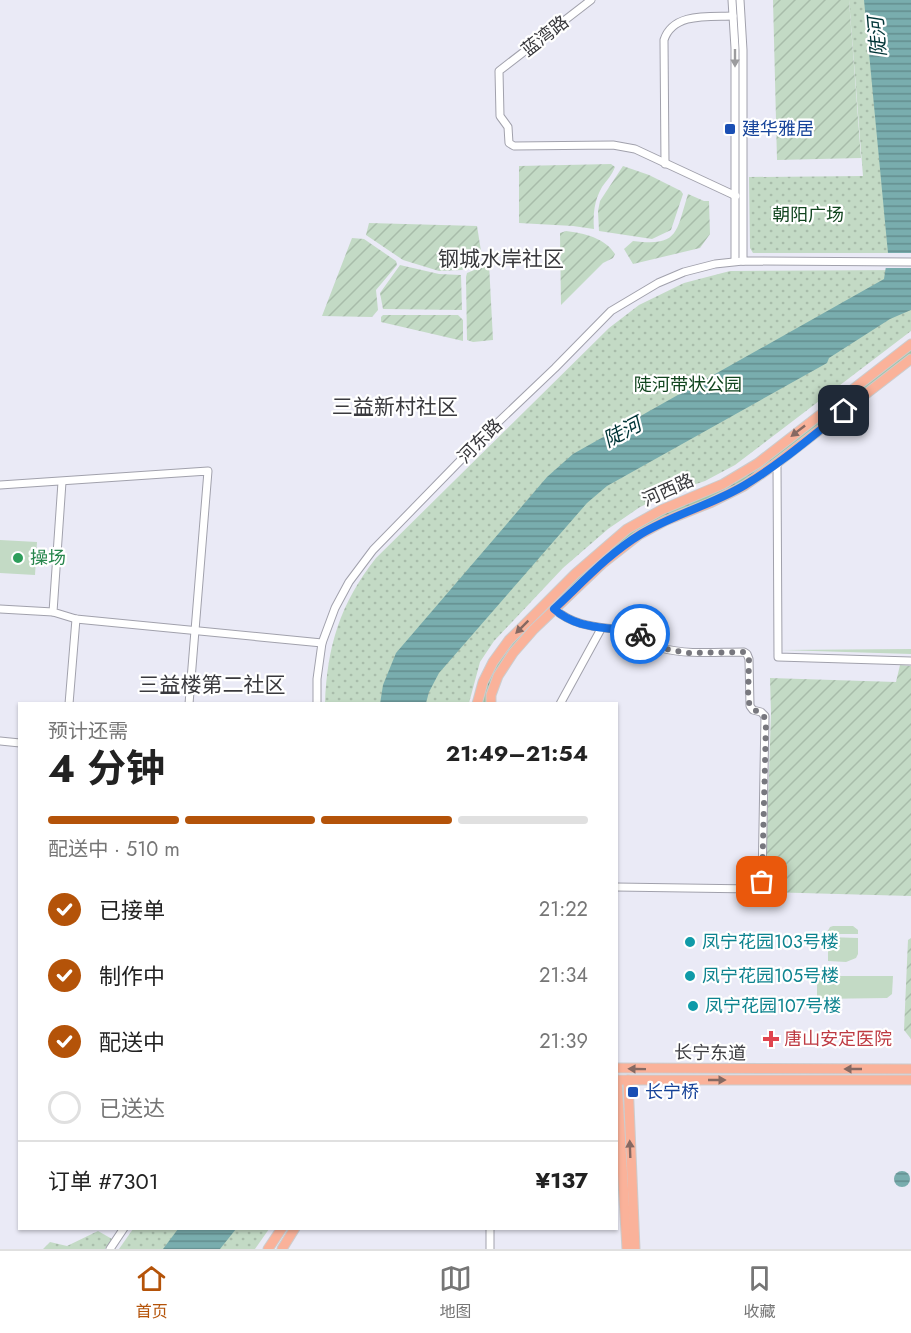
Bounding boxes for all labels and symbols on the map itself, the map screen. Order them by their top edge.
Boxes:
street label: 蓝湾路 [516,9,574,63]
water label: 陡河 [861,12,894,58]
one-way arrow [730,49,740,68]
place label: 建华雅居 [742,116,814,142]
marker: 建华雅居 [723,122,737,136]
park label: 朝阳广场 [772,202,844,228]
district label: 钢城水岸社区 [438,244,564,274]
park label: 陡河带状公园 [634,372,742,398]
pin [818,385,869,436]
district label: 三益新村社区 [332,392,458,422]
water label: 陡河 [598,408,650,455]
street label: 河东路 [452,413,508,469]
one-way arrow [791,425,806,437]
street label: 河西路 [638,467,698,513]
place label: 操场 [30,545,66,571]
marker: 操场 [11,551,25,565]
courier [610,604,670,664]
one-way arrow [515,619,529,634]
district label: 三益楼第二社区 [139,670,286,700]
pin [736,856,787,907]
place label: 凤宁花园103号楼 [702,929,839,955]
marker: 凤宁花园103号楼 [683,935,697,949]
place label: 凤宁花园105号楼 [702,963,839,989]
marker: 凤宁花园105号楼 [683,969,697,983]
place label: 凤宁花园107号楼 [705,993,841,1019]
marker: 凤宁花园107号楼 [686,999,700,1013]
place label: 唐山安定医院 [784,1026,892,1052]
marker: 唐山安定医院 [762,1030,780,1048]
street label: 长宁东道 [674,1039,746,1067]
one-way arrow [627,1064,646,1074]
one-way arrow [843,1065,862,1074]
one-way arrow [707,1075,726,1085]
place label: 长宁桥 [645,1079,699,1105]
marker: 长宁桥 [626,1085,640,1099]
one-way arrow [626,1139,635,1158]

